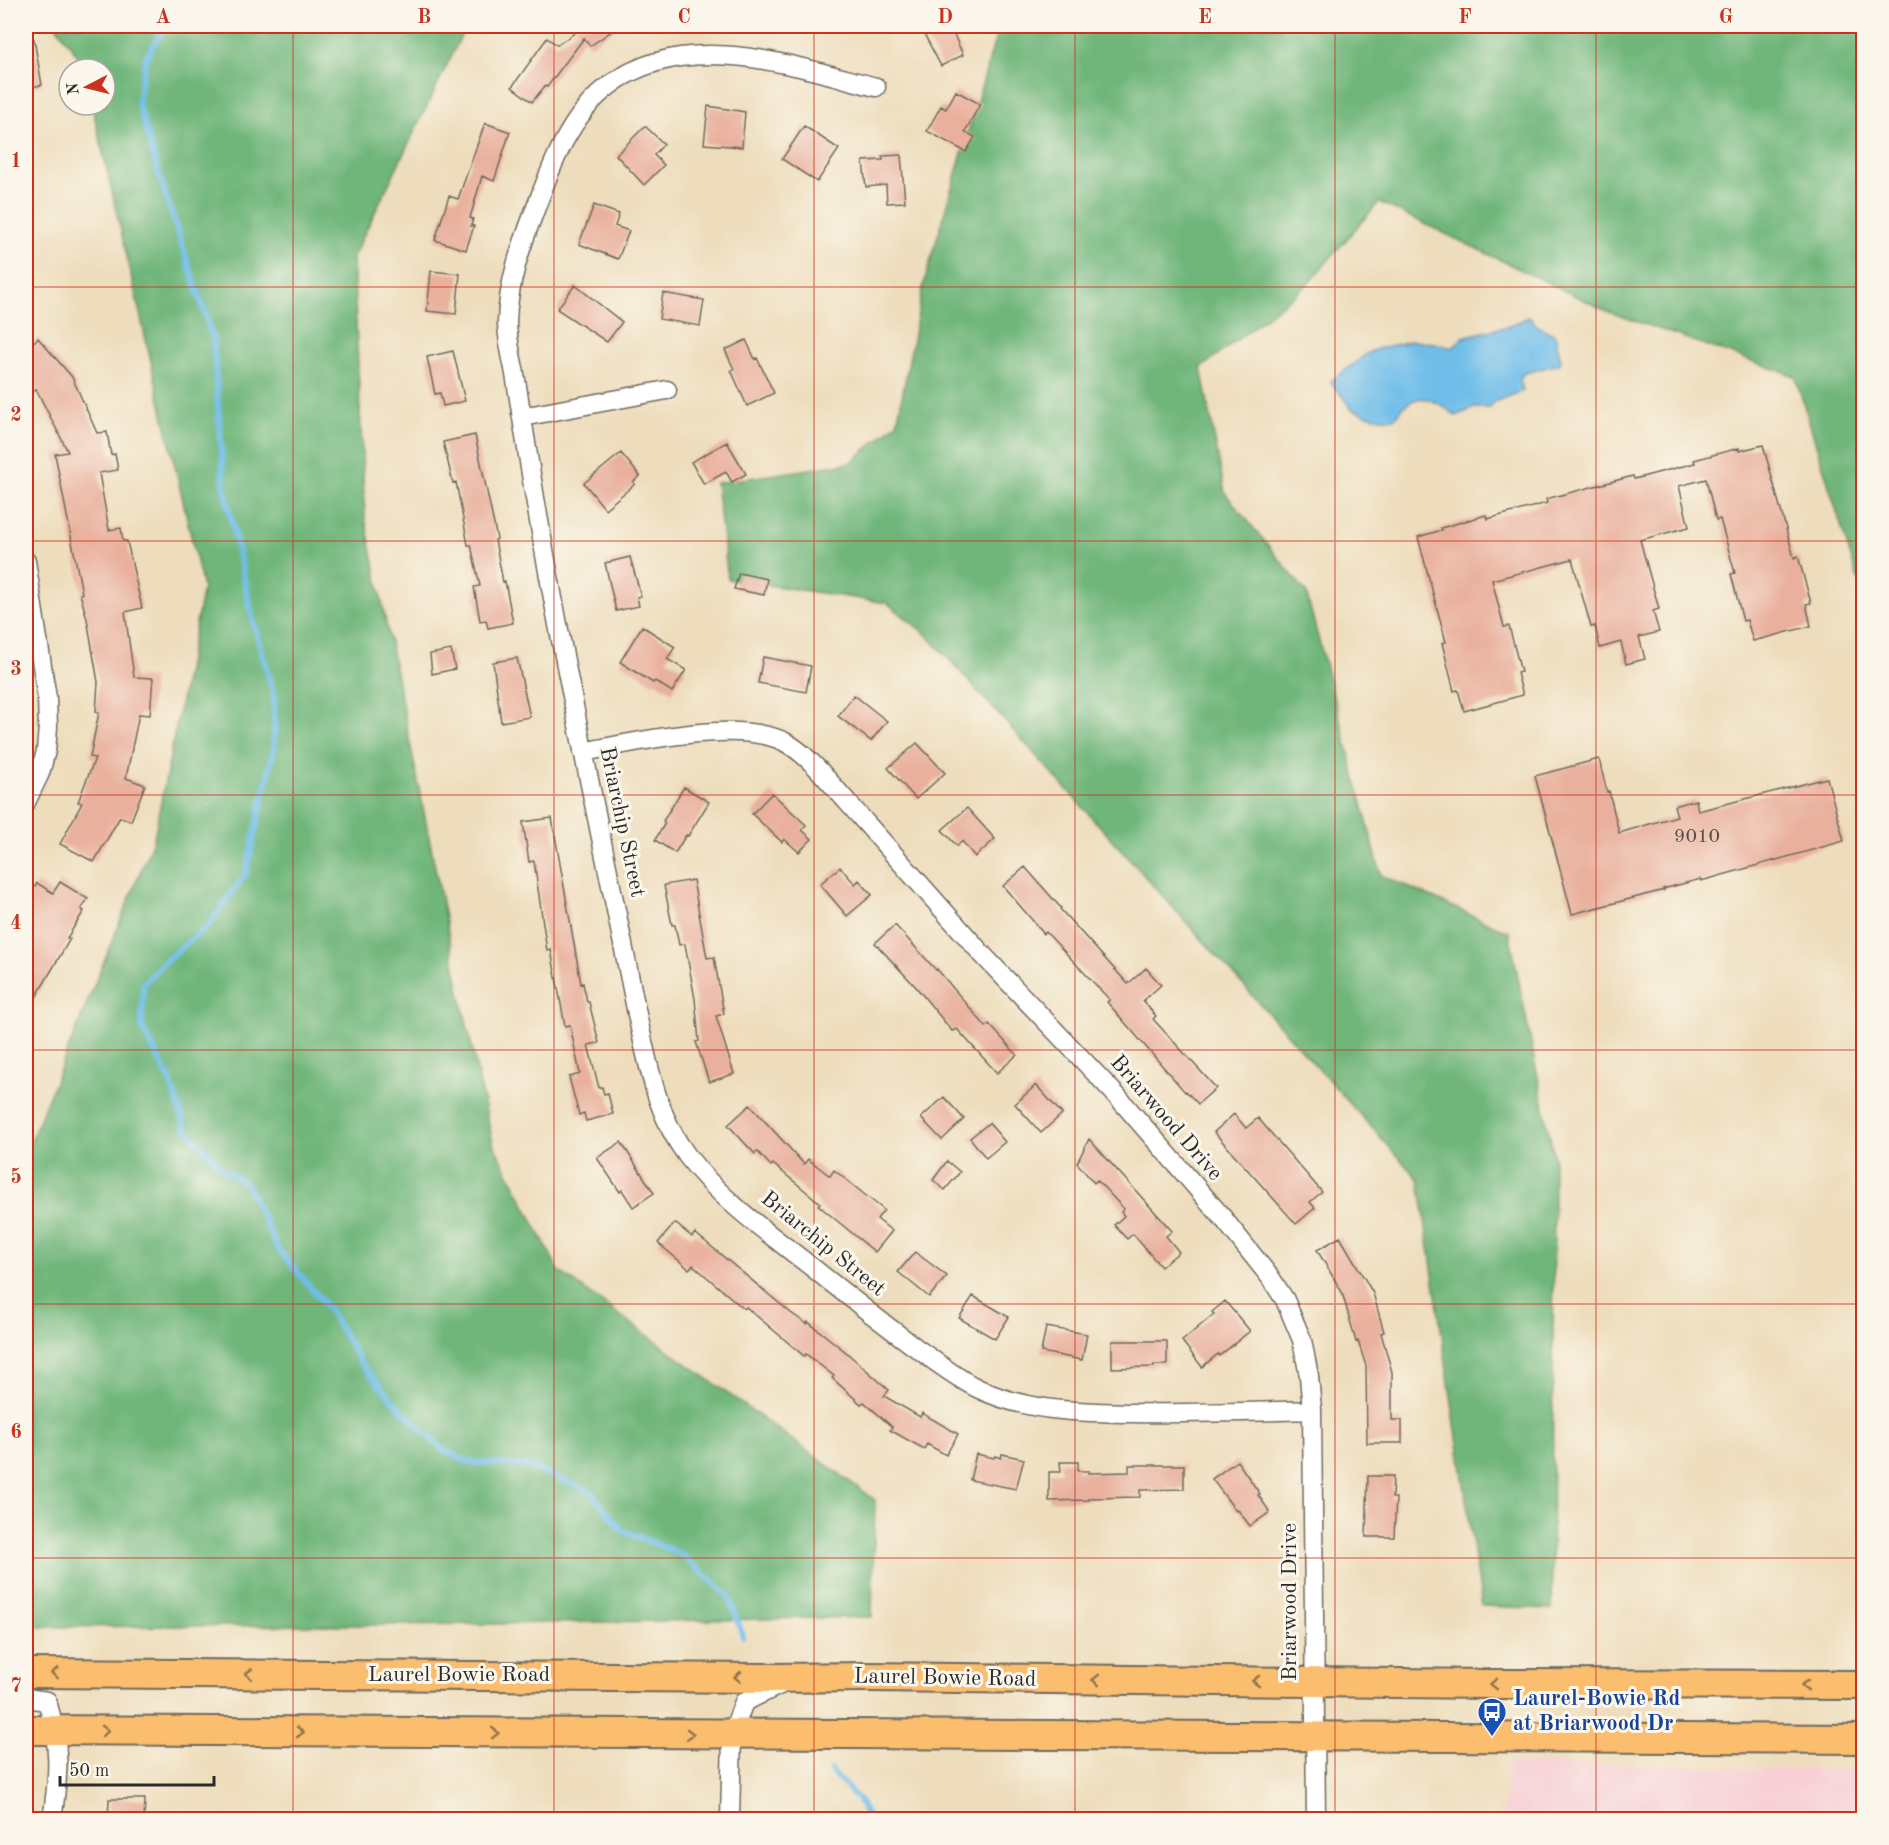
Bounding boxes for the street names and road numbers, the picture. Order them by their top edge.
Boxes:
street label: Briarchip Street [595,745,649,899]
street label: Briarwood Drive [1106,1051,1226,1185]
street label: Briarchip Street [756,1187,890,1301]
street label: Briarwood Drive [1279,1523,1301,1681]
street label: Laurel Bowie Road [368,1664,550,1686]
street label: Laurel Bowie Road [853,1665,1037,1691]

